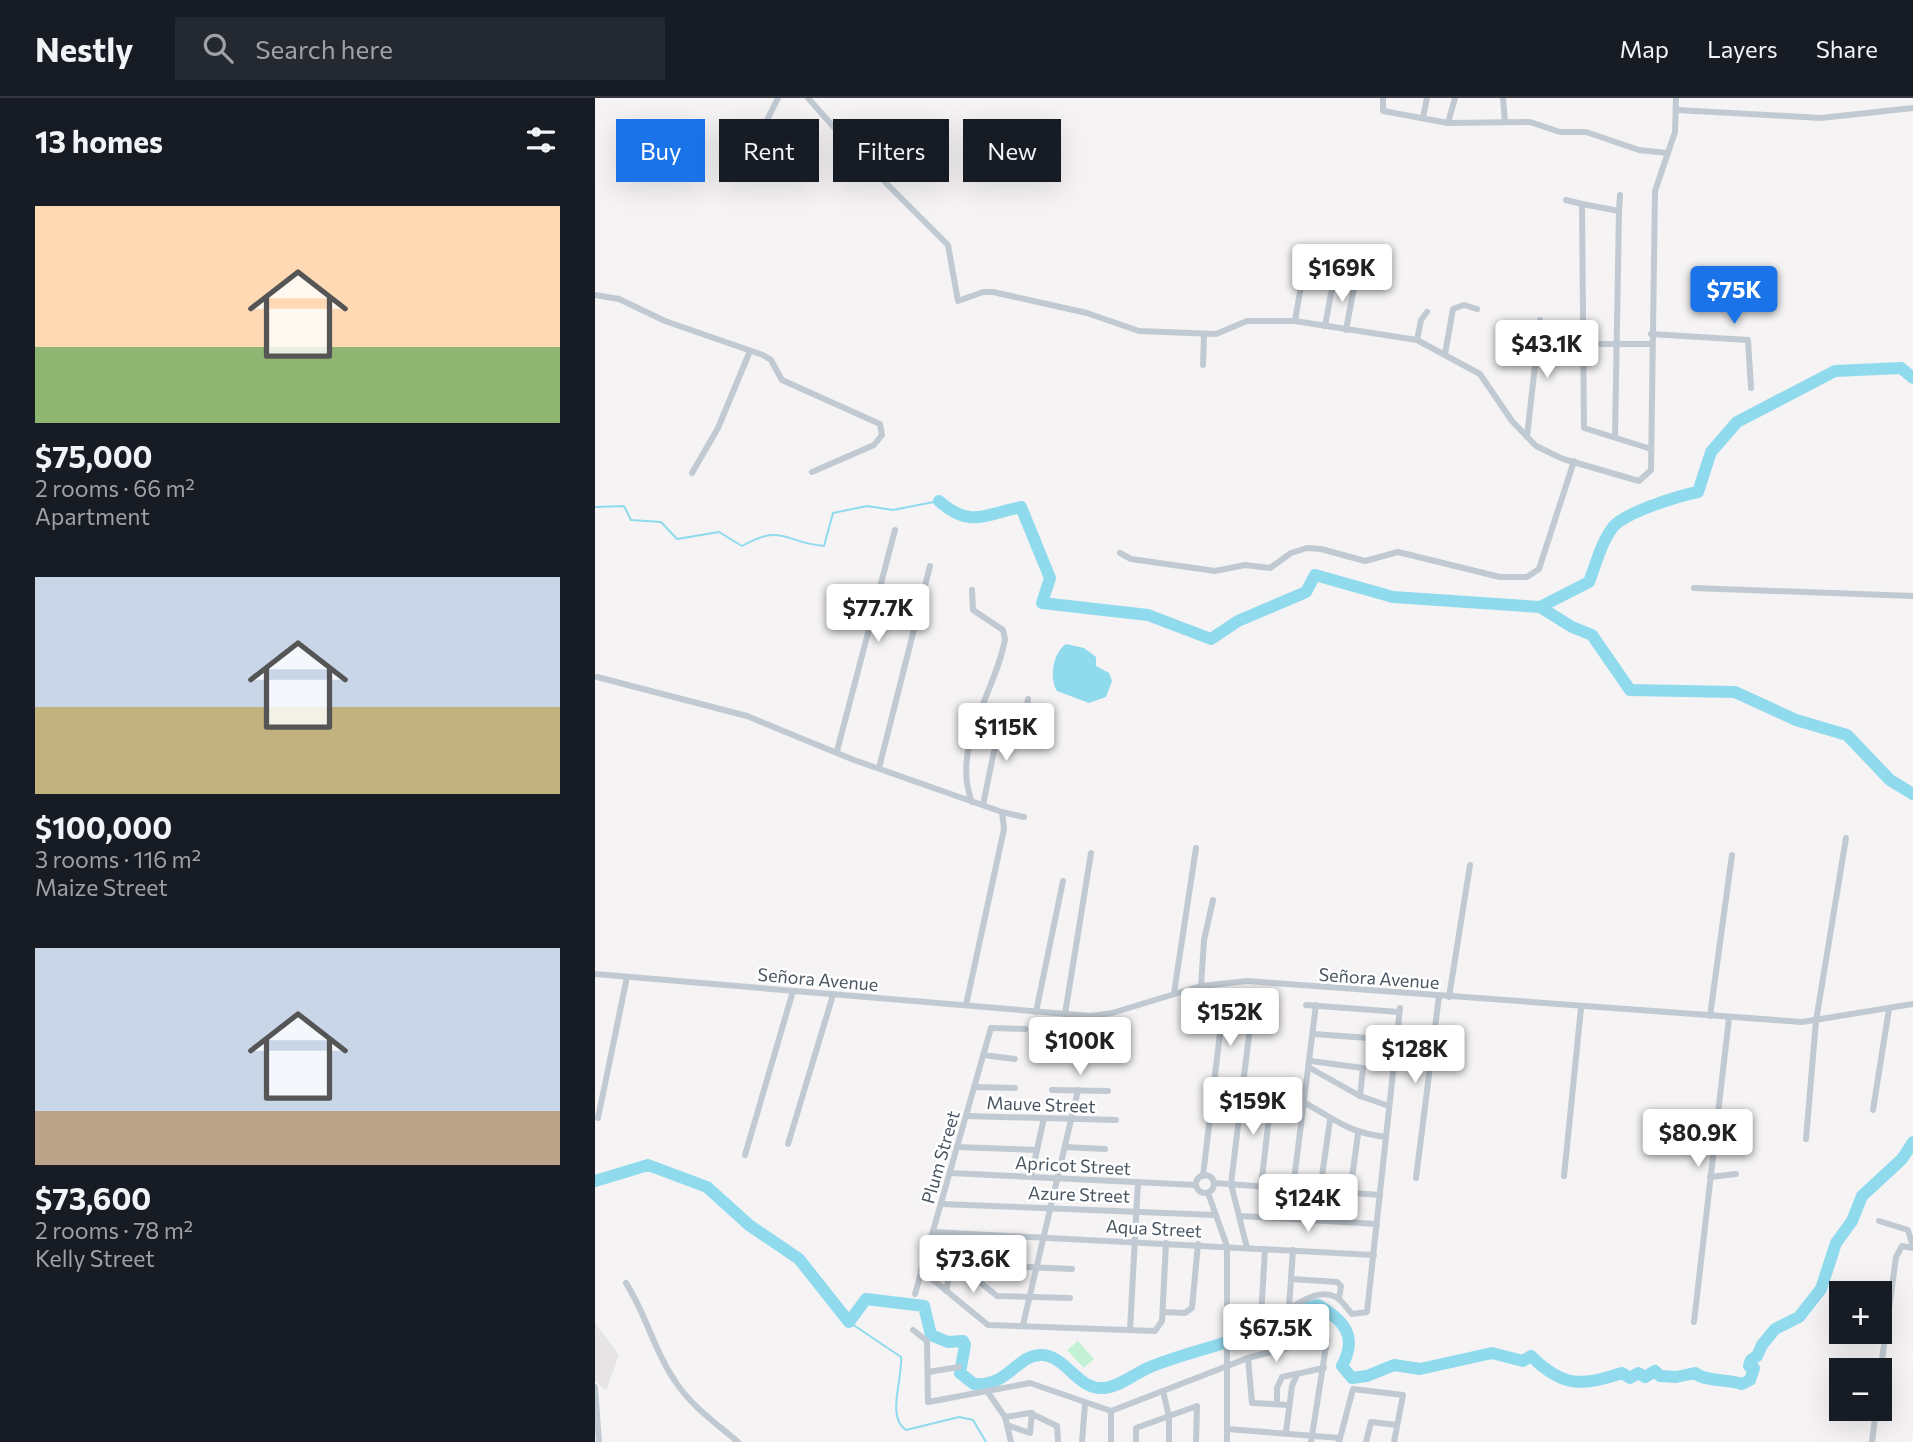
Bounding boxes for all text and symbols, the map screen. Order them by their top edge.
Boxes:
search box [175,17,665,80]
text: Nestly [35,28,133,69]
icon: search [199,29,237,67]
text: Search here [255,33,393,64]
text: Map [1620,34,1669,63]
text: Layers [1707,34,1778,63]
text: Share [1816,34,1878,63]
chip: Buy [616,119,705,182]
chip: Rent [719,119,819,182]
chip: Filters [833,119,949,182]
chip: New [963,119,1061,182]
icon: filters [522,121,560,159]
text: 13 homes [35,122,163,159]
pin: $169K [1293,244,1391,304]
icon: home [235,251,361,377]
text: $169K [1308,253,1376,281]
pin: $75K [1693,266,1775,326]
text: $75K [1706,275,1762,303]
pin: $43.1K [1490,320,1604,380]
text: $43.1K [1511,329,1583,357]
text: $75,000 [35,437,153,474]
text: 2 rooms · 66 m² [35,474,195,502]
text: Apartment [35,502,150,530]
pin: $77.7K [821,584,935,644]
text: $77.7K [842,593,914,621]
icon: home [235,622,361,748]
pin: $115K [957,704,1055,763]
text: $115K [974,712,1038,740]
text: $100,000 [35,808,172,845]
text: 3 rooms · 116 m² [35,845,201,873]
text: Maize Street [35,873,168,901]
street label: Señora Avenue [757,963,879,995]
street label: Señora Avenue [1318,963,1440,993]
pin: $152K [1181,988,1279,1048]
icon: home [235,993,361,1119]
text: $152K [1197,997,1263,1025]
pin: $100K [1031,1018,1129,1077]
text: $100K [1045,1026,1115,1054]
pin: $128K [1366,1026,1464,1085]
text: $128K [1382,1034,1448,1062]
pin: $159K [1204,1077,1302,1137]
text: $159K [1219,1086,1287,1114]
street label: Mauve Street [986,1091,1096,1117]
street label: Plum Street [916,1108,964,1206]
pin: $80.9K [1641,1110,1755,1169]
text: $80.9K [1659,1118,1737,1146]
street label: Apricot Street [1014,1151,1132,1179]
pin: $124K [1259,1174,1357,1234]
text: $73,600 [35,1179,151,1216]
street label: Azure Street [1028,1181,1130,1207]
text: $124K [1275,1183,1341,1211]
street label: Aqua Street [1105,1214,1203,1242]
text: 2 rooms · 78 m² [35,1216,193,1244]
pin: $73.6K [916,1236,1030,1295]
text: Kelly Street [35,1244,155,1272]
text: $73.6K [936,1244,1010,1272]
map controls [1829,1281,1892,1421]
button: + [1829,1281,1892,1344]
pin: $67.5K [1219,1304,1333,1364]
text: $67.5K [1239,1313,1313,1341]
button: − [1829,1358,1892,1421]

